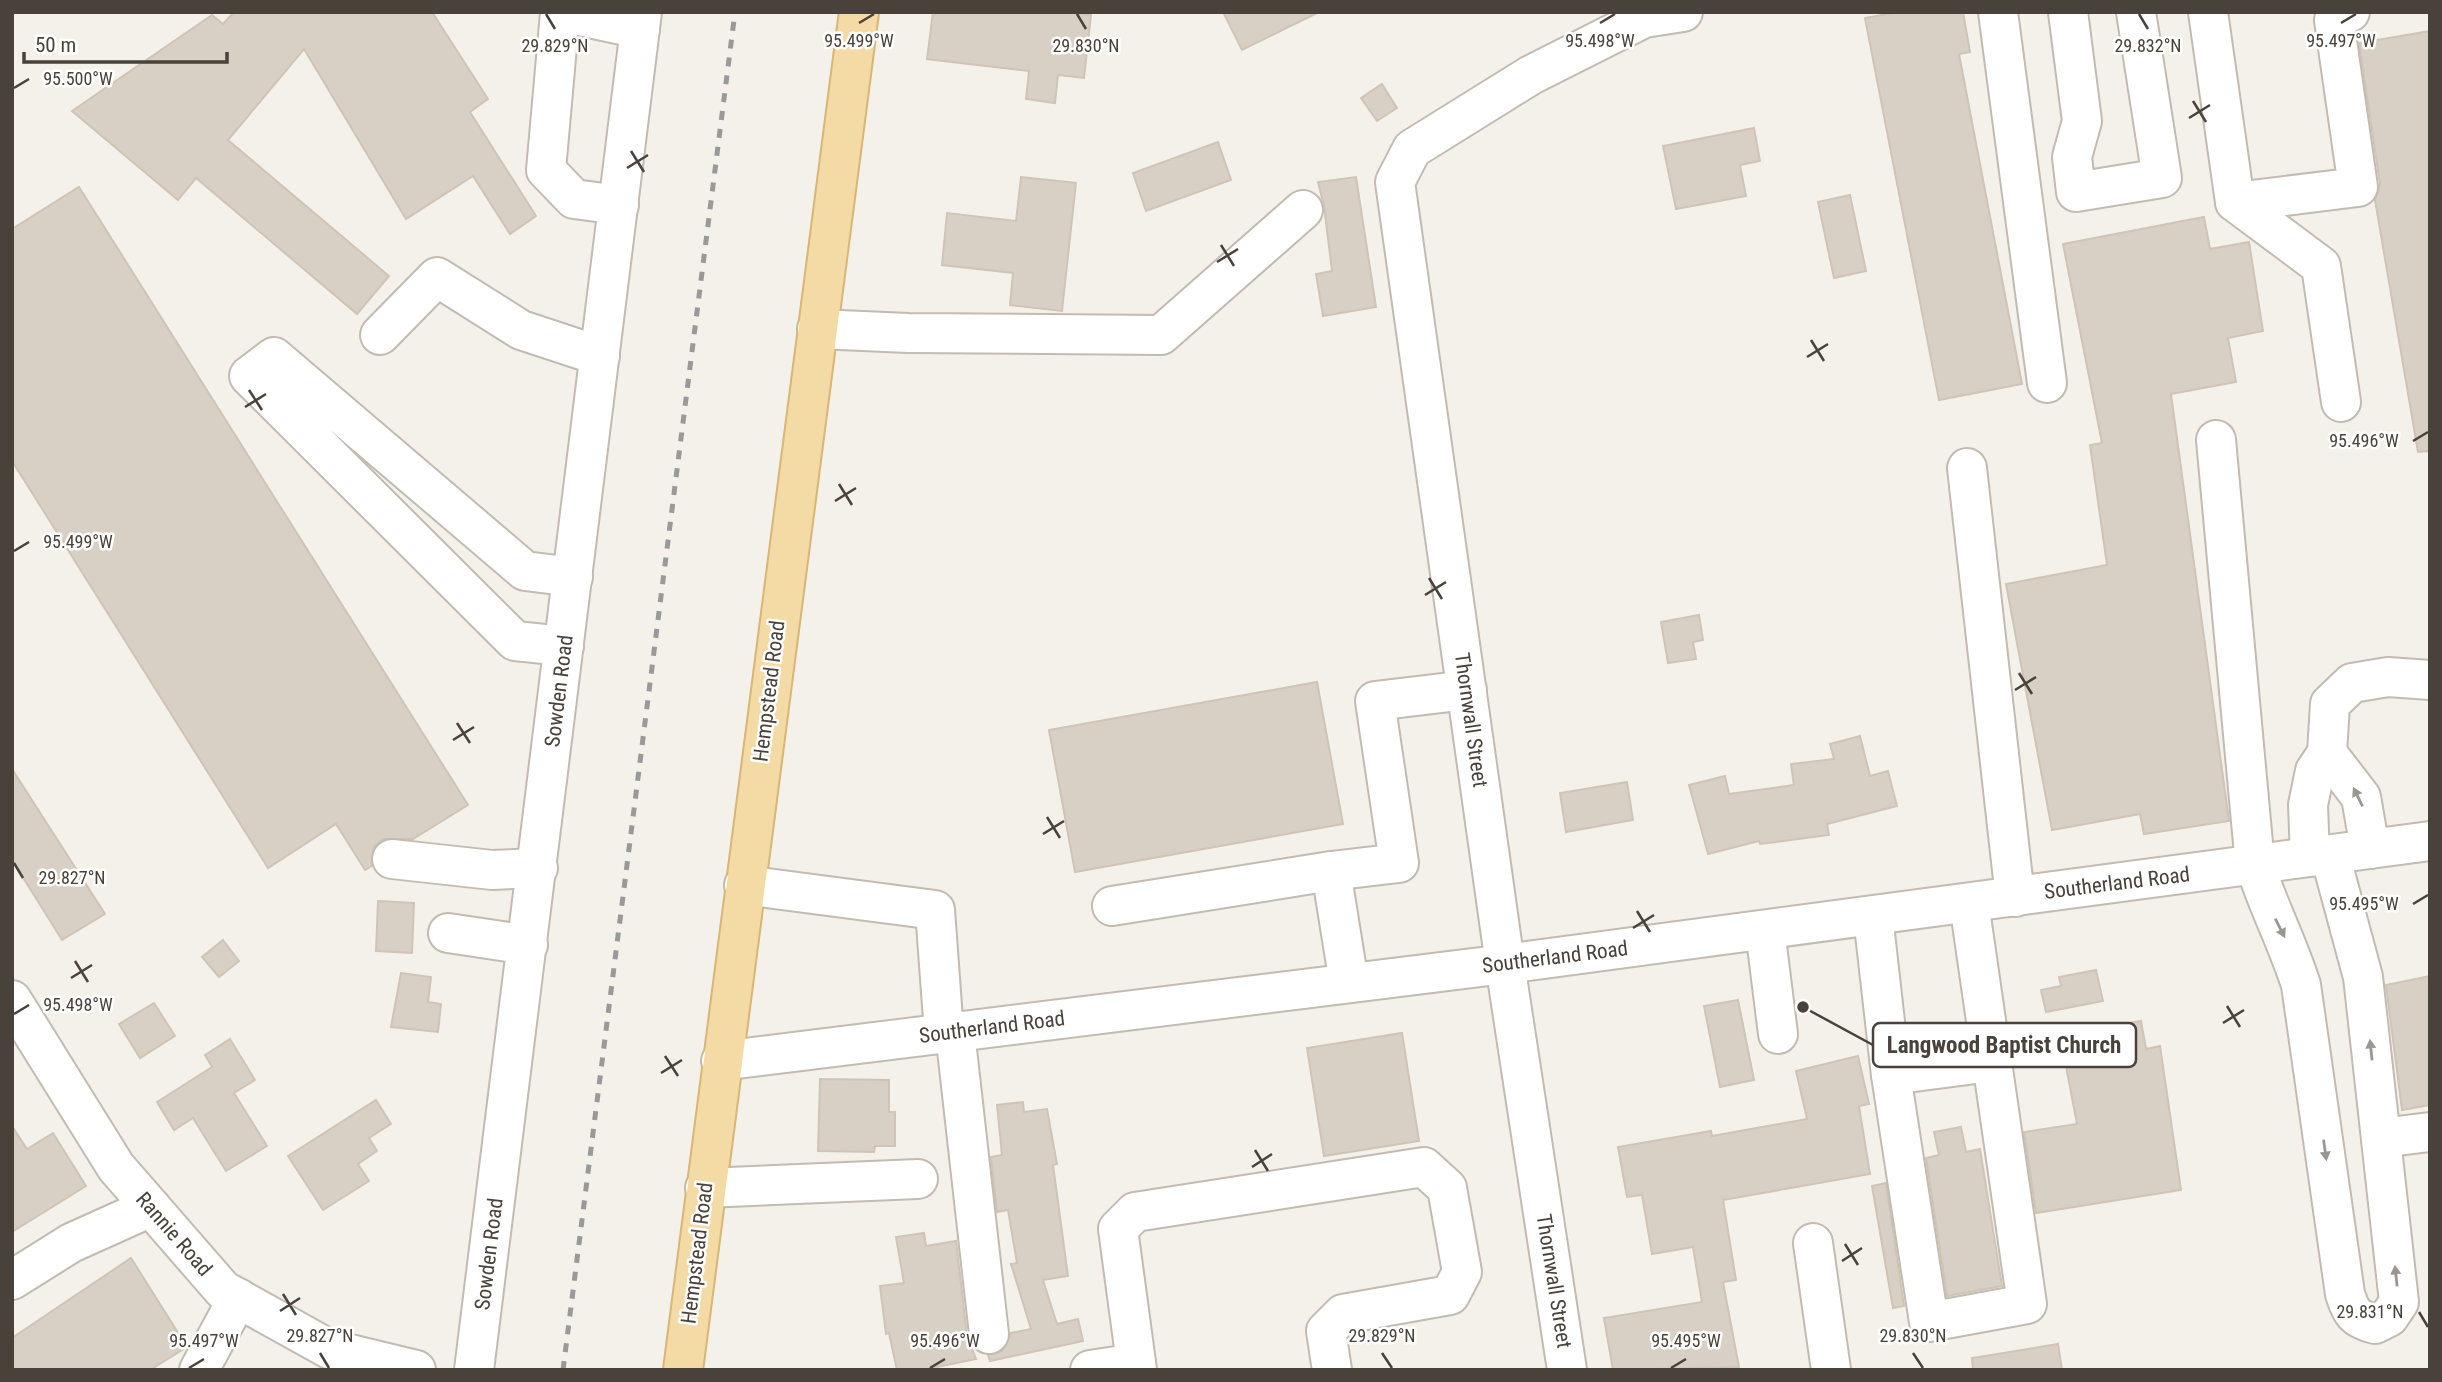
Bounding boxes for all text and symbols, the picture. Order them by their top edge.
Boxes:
scale bar [24,21,228,65]
text: 95.499°W [824,30,894,51]
text: 95.498°W [1565,30,1635,51]
text: 95.497°W [2306,30,2376,51]
text: 50 m [35,33,76,57]
text: 29.829°N [521,35,589,56]
text: 29.830°N [1052,35,1120,56]
text: 29.832°N [2114,35,2182,56]
text: 95.500°W [43,68,113,89]
text: 95.496°W [2329,430,2399,451]
text: 95.499°W [43,531,113,552]
street label: Hempstead Road [748,619,790,763]
street label: Sowden Road [540,634,578,748]
street label: Thornwall Street [1450,651,1492,789]
one-way arrow [2352,787,2363,807]
street label: Southerland Road [2043,862,2191,904]
text: 29.827°N [38,867,106,888]
text: 95.495°W [2329,893,2399,914]
one-way arrow [2275,918,2286,938]
street label: Southerland Road [1481,936,1629,978]
text: 95.498°W [43,994,113,1015]
street label: Southerland Road [918,1006,1066,1048]
callout: Langwood Baptist Church [1873,1023,2136,1067]
text: Langwood Baptist Church [1887,1032,2121,1059]
one-way arrow [2366,1039,2377,1061]
one-way arrow [2319,1139,2330,1161]
street label: Hempstead Road [676,1181,718,1325]
street label: Rannie Road [131,1187,217,1281]
street label: Sowden Road [470,1197,508,1311]
street label: Thornwall Street [1532,1212,1576,1350]
one-way arrow [2391,1265,2402,1287]
text: 29.831°N [2336,1301,2404,1322]
text: 29.827°N [286,1325,354,1346]
text: 29.829°N [1348,1325,1416,1346]
text: 29.830°N [1879,1325,1947,1346]
text: 95.497°W [169,1330,239,1351]
text: 95.496°W [910,1330,980,1351]
text: 95.495°W [1651,1330,1721,1351]

